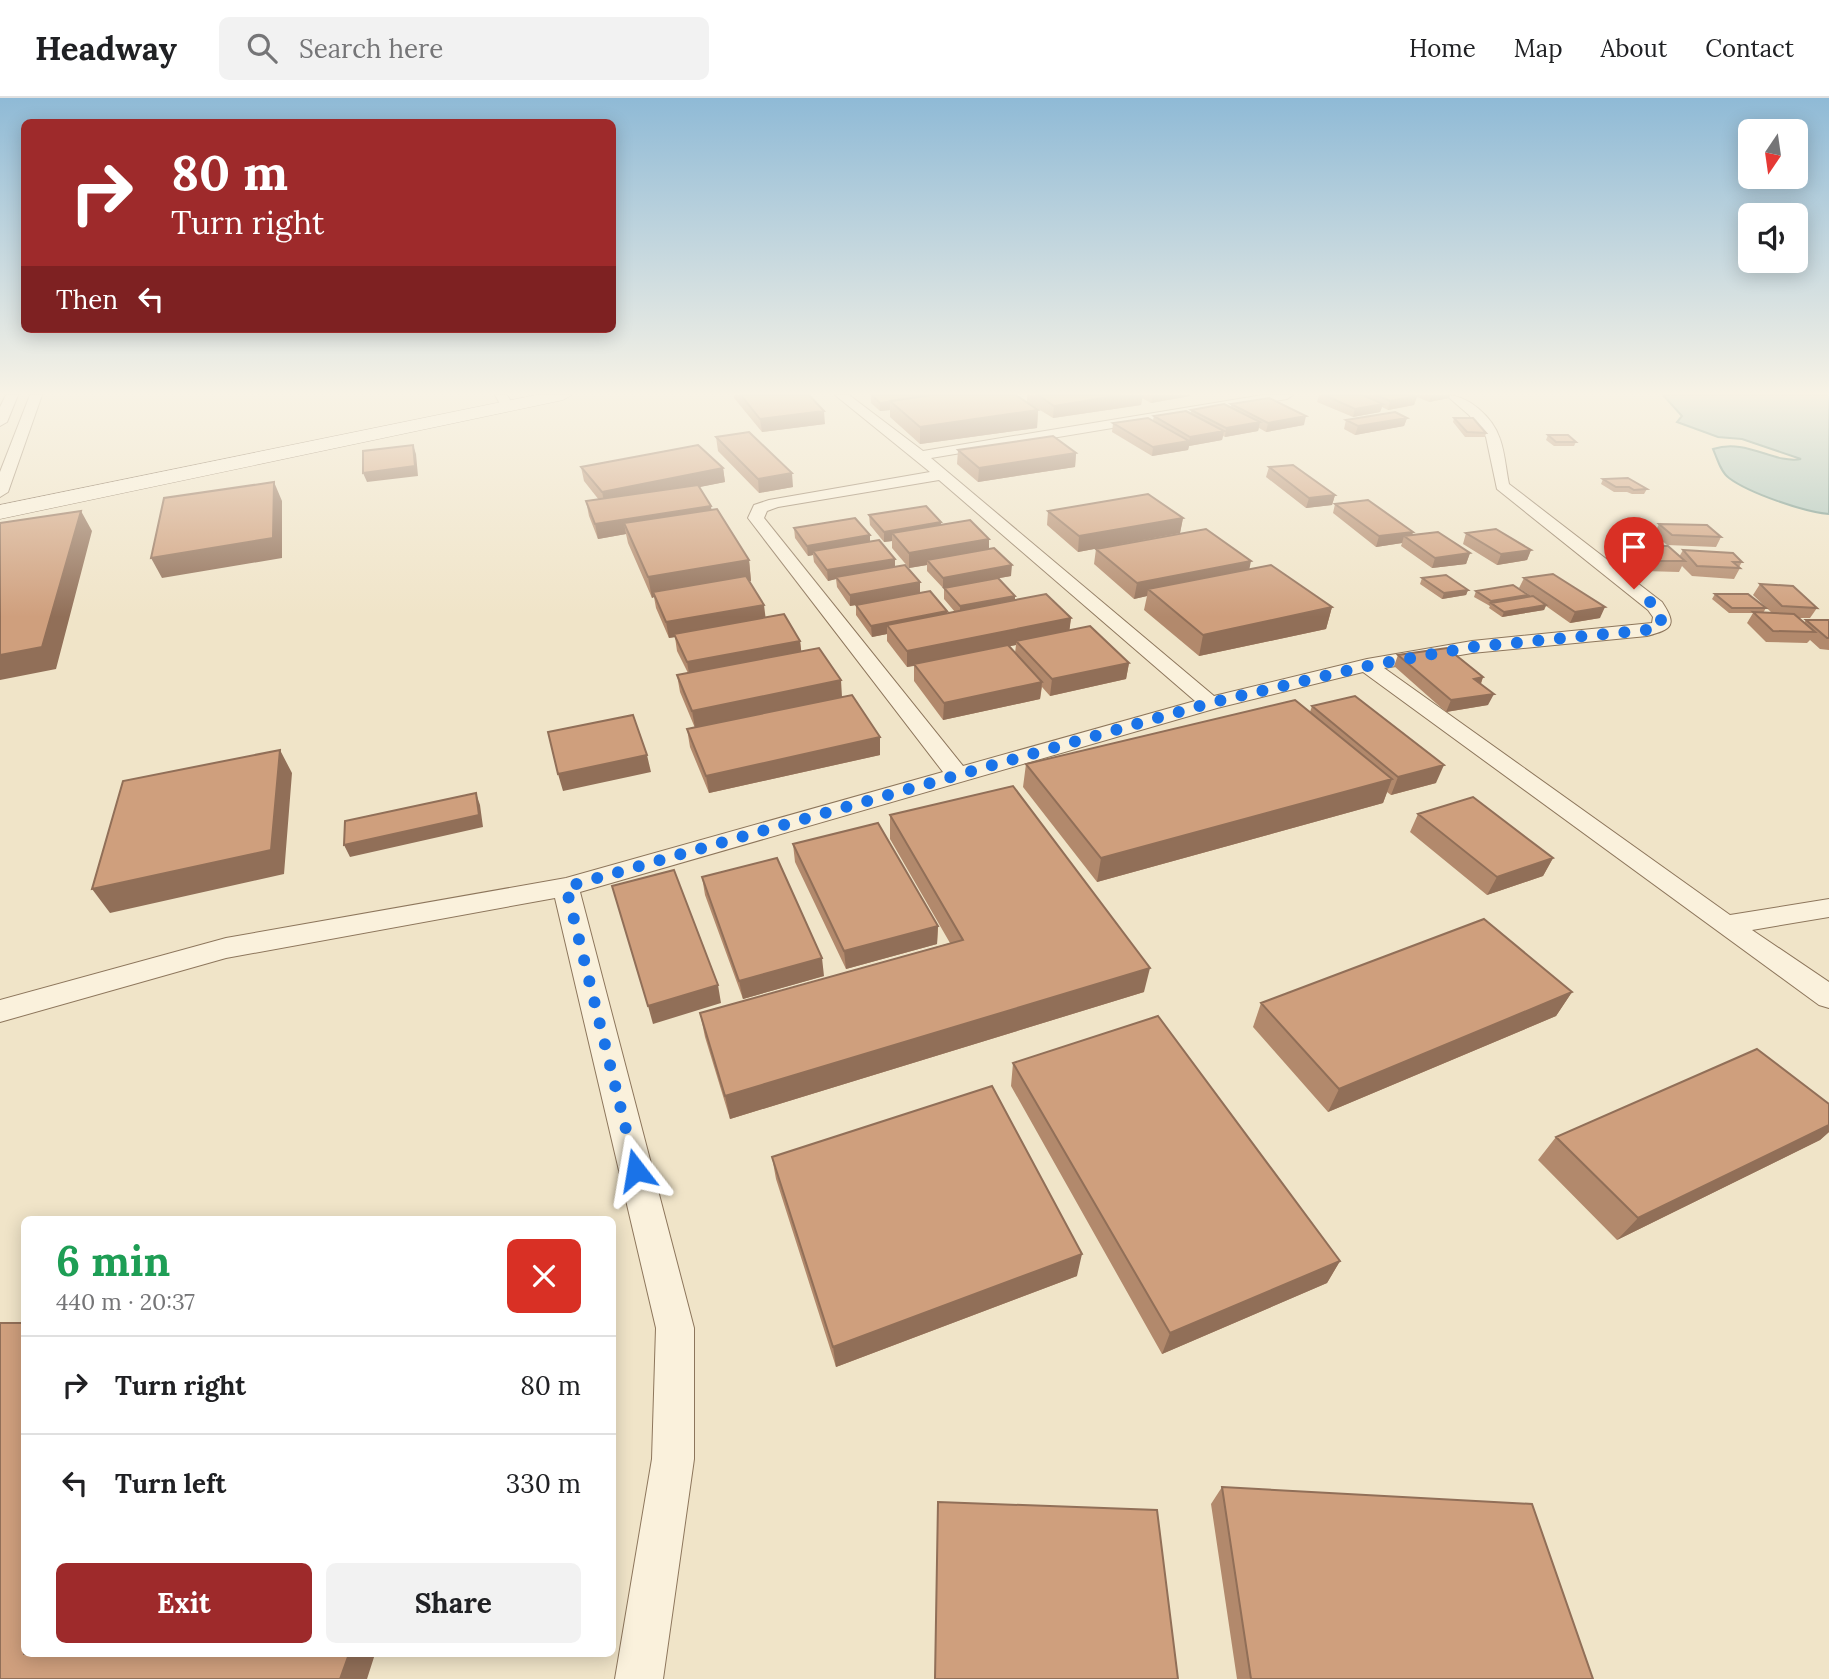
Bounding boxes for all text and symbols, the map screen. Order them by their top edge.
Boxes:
search box [219,17,709,80]
text: Headway [35,27,177,69]
icon: search [243,29,281,67]
text: Search here [299,32,443,65]
text: Home [1409,33,1476,64]
text: Map [1514,33,1563,64]
text: About [1601,33,1667,64]
text: Contact [1705,33,1794,64]
north arrow [1738,119,1808,189]
map controls [1738,119,1808,273]
text: 80 m [171,141,288,203]
icon: right [56,147,147,238]
text: Turn right [171,202,324,243]
button: sound [1738,203,1808,273]
icon: left [132,280,170,318]
text: Then [56,283,118,316]
pin [1604,517,1664,589]
icon: arrive [1615,528,1653,566]
position arrow [599,1133,673,1207]
text: 6 min [56,1234,170,1288]
button: close [507,1239,581,1313]
text: 440 m · 20:37 [56,1287,195,1316]
icon: right [56,1366,94,1404]
text: Turn right [115,1369,246,1402]
text: 80 m [520,1369,581,1402]
icon: left [56,1464,94,1502]
text: Turn left [115,1467,226,1500]
text: 330 m [506,1467,581,1500]
button: Exit [56,1563,312,1643]
button: Share [326,1563,581,1643]

